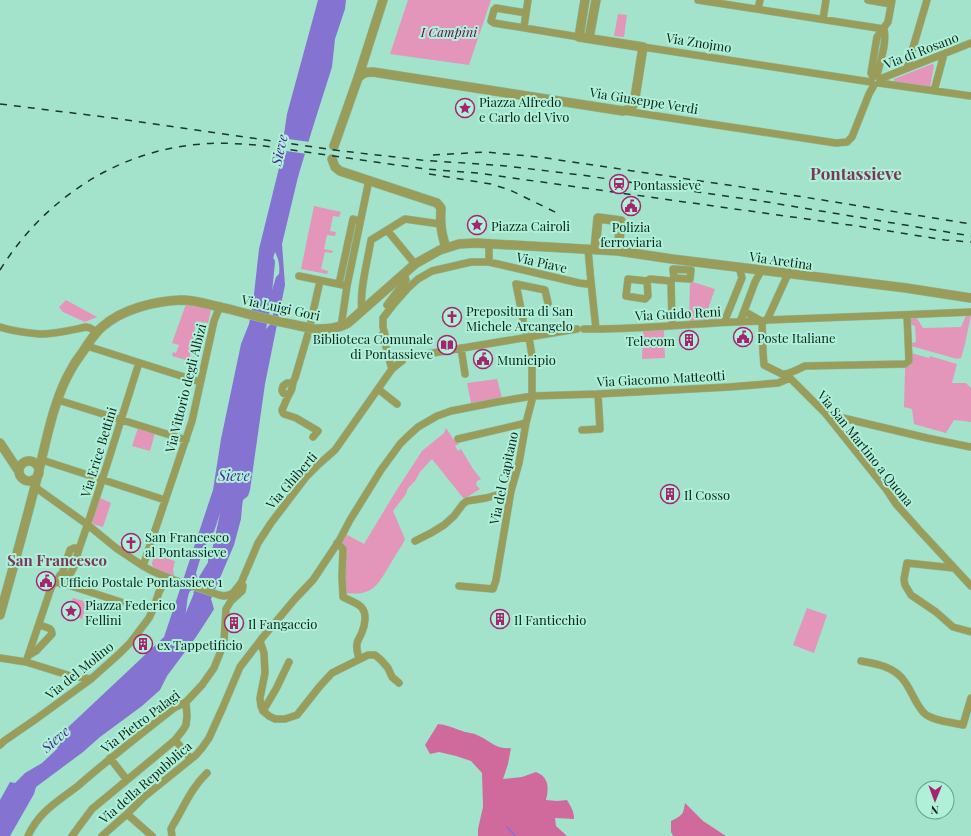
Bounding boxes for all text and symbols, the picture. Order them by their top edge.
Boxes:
park label: I Campini [420,23,478,40]
street label: Via Znojmo [664,28,733,56]
street label: Via di Rosano [880,28,961,72]
street label: Via Giuseppe Verdi [588,83,700,117]
place label: Piazza Alfredo e Carlo del Vivo [479,93,569,125]
place icon: Piazza Alfredo e Carlo del Vivo [454,97,476,119]
water label: Sieve [266,133,292,168]
district label: Pontassieve [810,162,902,184]
station icon: Pontassieve [608,173,630,195]
place label: Pontassieve [633,176,702,193]
public building icon: Polizia ferroviaria [620,195,642,217]
place icon: Piazza Cairoli [466,214,488,236]
place label: Piazza Cairoli [491,217,570,234]
place label: Polizia ferroviaria [600,218,662,250]
street label: Via Aretina [747,247,814,273]
street label: Via Piave [514,248,570,276]
street label: Via Luigi Gori [239,290,322,324]
place label: Prepositura di San Michele Arcangelo [466,302,574,334]
street label: Via Guido Reni [634,302,722,324]
church icon: Prepositura di San Michele Arcangelo [441,306,463,328]
street label: Via Vittorio degli Albizi [160,321,209,455]
public building icon: Poste Italiane [732,326,754,348]
building icon: Telecom [678,329,700,351]
place label: Poste Italiane [757,329,836,346]
place label: Biblioteca Comunale di Pontassieve [313,330,433,362]
place label: Telecom [626,332,675,349]
library icon: Biblioteca Comunale di Pontassieve [436,334,458,356]
public building icon: Municipio [472,348,494,370]
place label: Municipio [497,351,556,368]
street label: Via Giacomo Matteotti [595,366,726,390]
street label: Via San Martino a Quona [814,386,918,510]
street label: Via Erice Bettini [76,405,120,500]
street label: Via del Capitano [485,430,521,527]
street label: Via Ghiberti [261,448,320,513]
water label: Sieve [217,466,250,485]
building icon: Il Cosso [659,483,681,505]
place label: Il Cosso [684,486,730,503]
place label: San Francesco al Pontassieve [145,528,229,560]
church icon: San Francesco al Pontassieve [120,532,142,554]
district label: San Francesco [7,550,107,570]
public building icon: Ufficio Postale Pontassieve 1 [35,570,57,592]
place label: Ufficio Postale Pontassieve 1 [60,573,223,590]
place label: Piazza Federico Fellini [85,596,176,628]
place icon: Piazza Federico Fellini [60,600,82,622]
building icon: Il Fanticchio [489,608,511,630]
place label: Il Fanticchio [514,611,586,628]
building icon: Il Fangaccio [223,612,245,634]
place label: Il Fangaccio [248,615,317,632]
building icon: ex Tappetificio [132,633,154,655]
place label: ex Tappetificio [157,636,243,653]
street label: Via del Molino [41,637,117,703]
street label: Via Pietro Palagi [96,686,183,757]
water label: Sieve [36,722,73,757]
street label: Via della Repubblica [94,737,195,828]
north arrow [915,780,955,820]
text: N [931,803,939,818]

